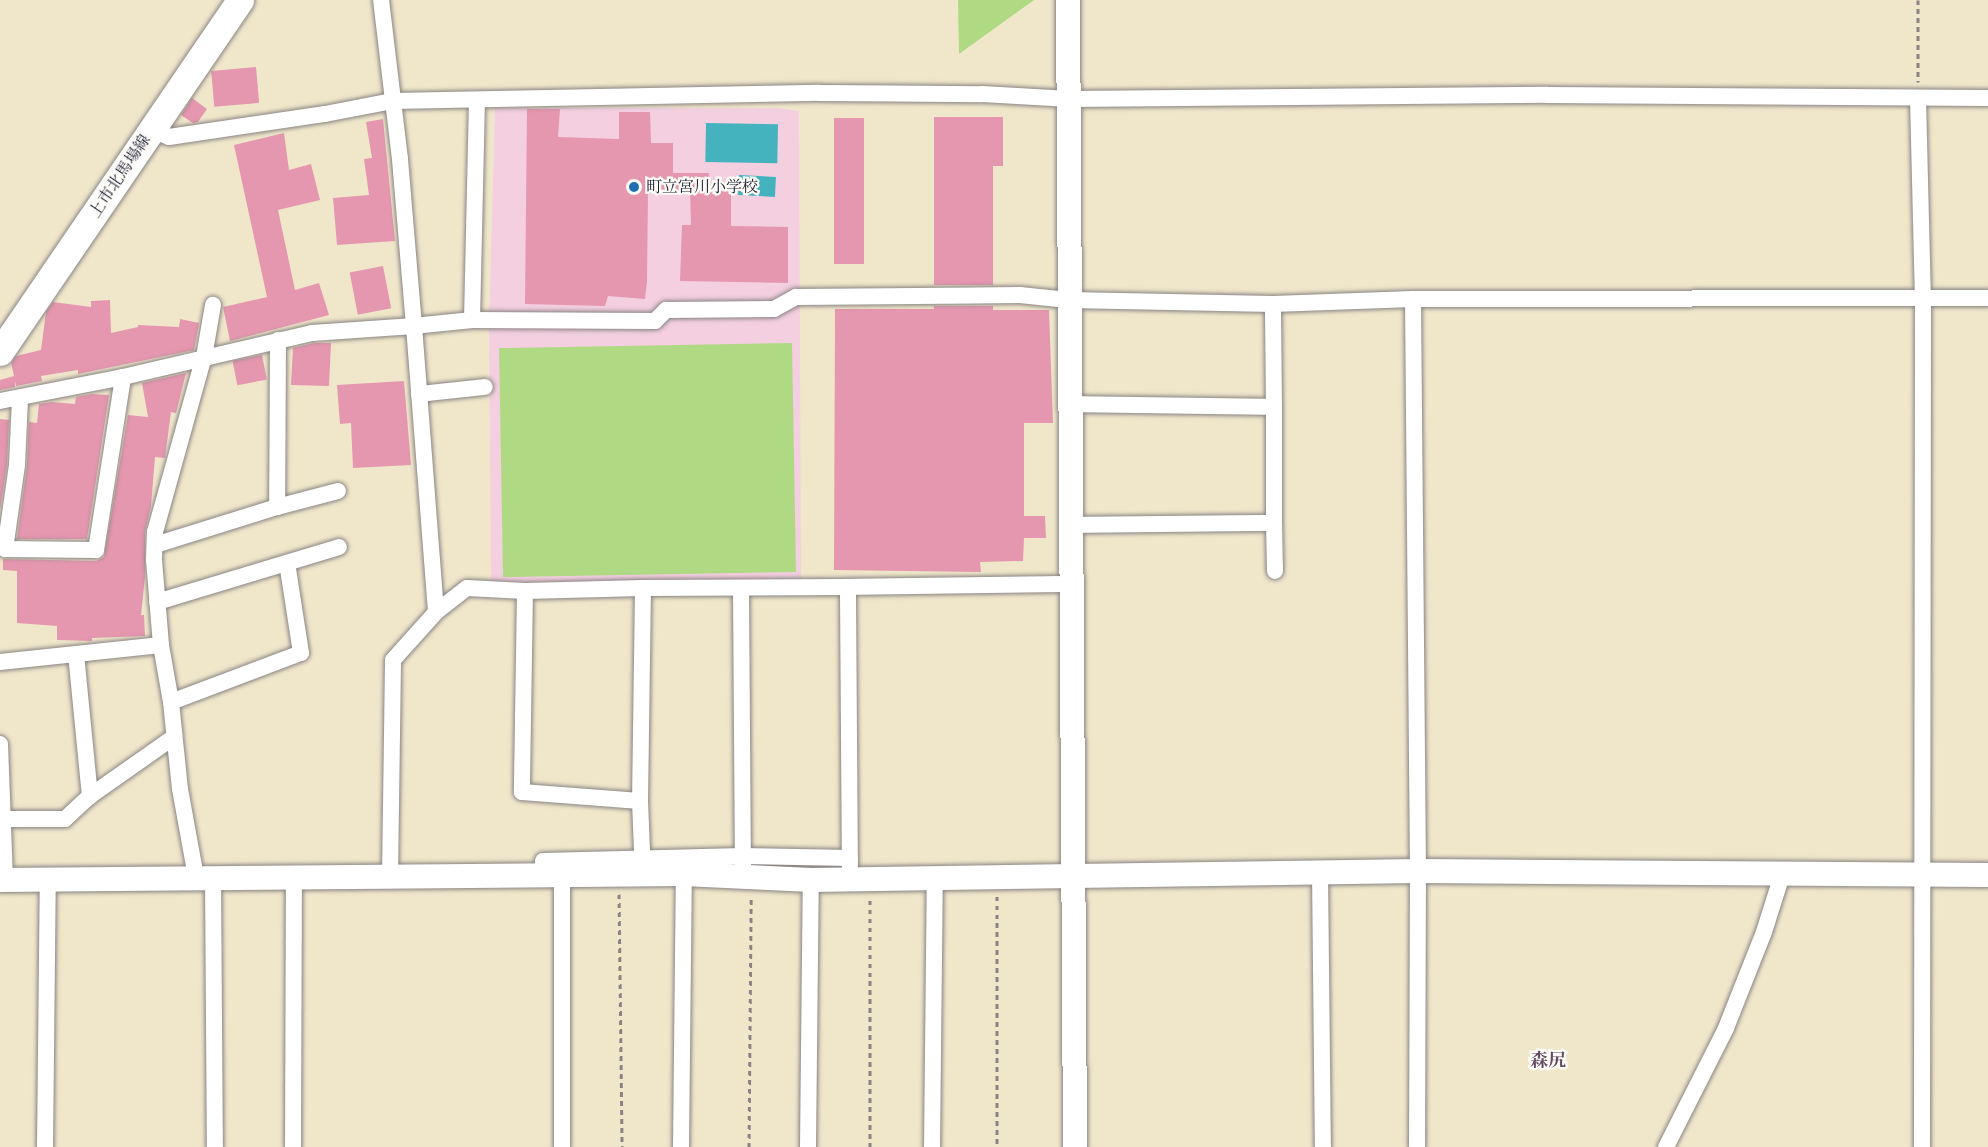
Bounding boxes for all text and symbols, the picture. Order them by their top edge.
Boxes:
street label: 上市北馬場線 [85,131,155,221]
place label: 町立宮川小学校 [646,177,758,197]
marker: 町立宮川小学校 [627,180,641,194]
district label: 森尻 [1530,1049,1566,1071]

